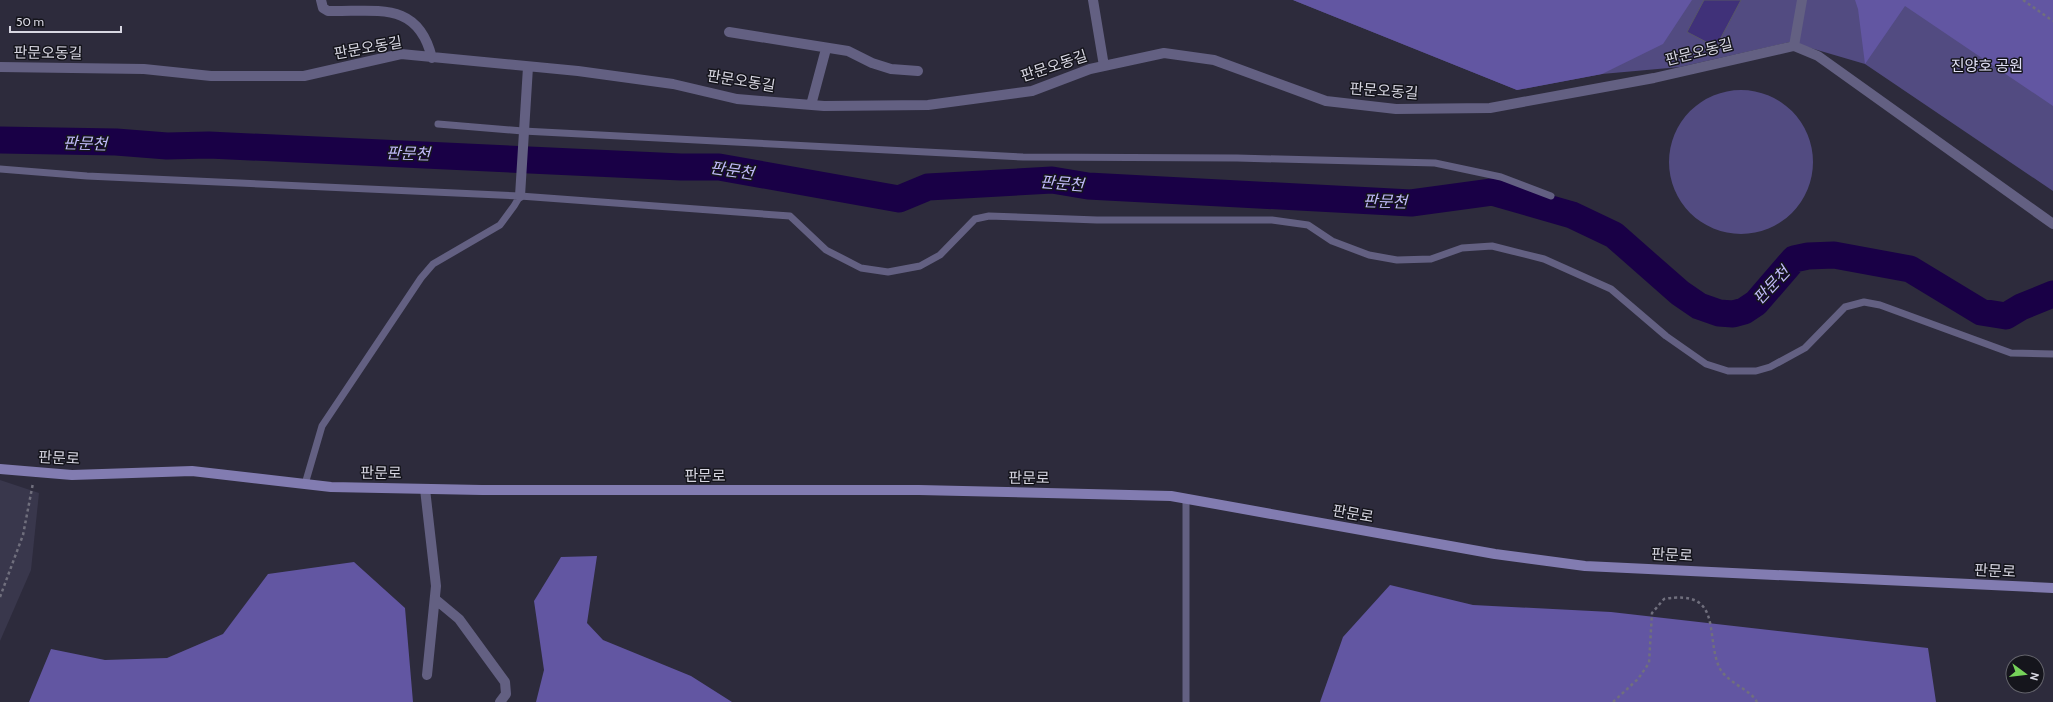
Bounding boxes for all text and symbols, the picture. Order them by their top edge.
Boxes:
scale bar [10,8,121,34]
text: 50 m [16,14,44,29]
street label: 판문오동길 [332,33,404,63]
street label: 판문오동길 [1663,35,1735,69]
street label: 판문오동길 [13,43,83,63]
street label: 판문오동길 [1018,47,1090,85]
park label: 진양호 공원 [1951,57,2023,75]
street label: 판문오동길 [706,67,776,95]
street label: 판문오동길 [1349,80,1419,102]
water label: 판문천 [63,133,110,154]
water label: 판문천 [386,143,433,164]
water label: 판문천 [709,158,757,183]
water label: 판문천 [1039,172,1087,195]
water label: 판문천 [1363,191,1410,212]
water label: 판문천 [1749,261,1795,308]
street label: 판문로 [38,448,80,468]
street label: 판문로 [360,464,402,482]
street label: 판문로 [684,467,726,485]
street label: 판문로 [1008,469,1050,487]
street label: 판문로 [1331,502,1375,526]
street label: 판문로 [1651,545,1693,565]
street label: 판문로 [1974,561,2016,581]
north arrow [2005,654,2045,694]
text: N [2027,671,2042,682]

